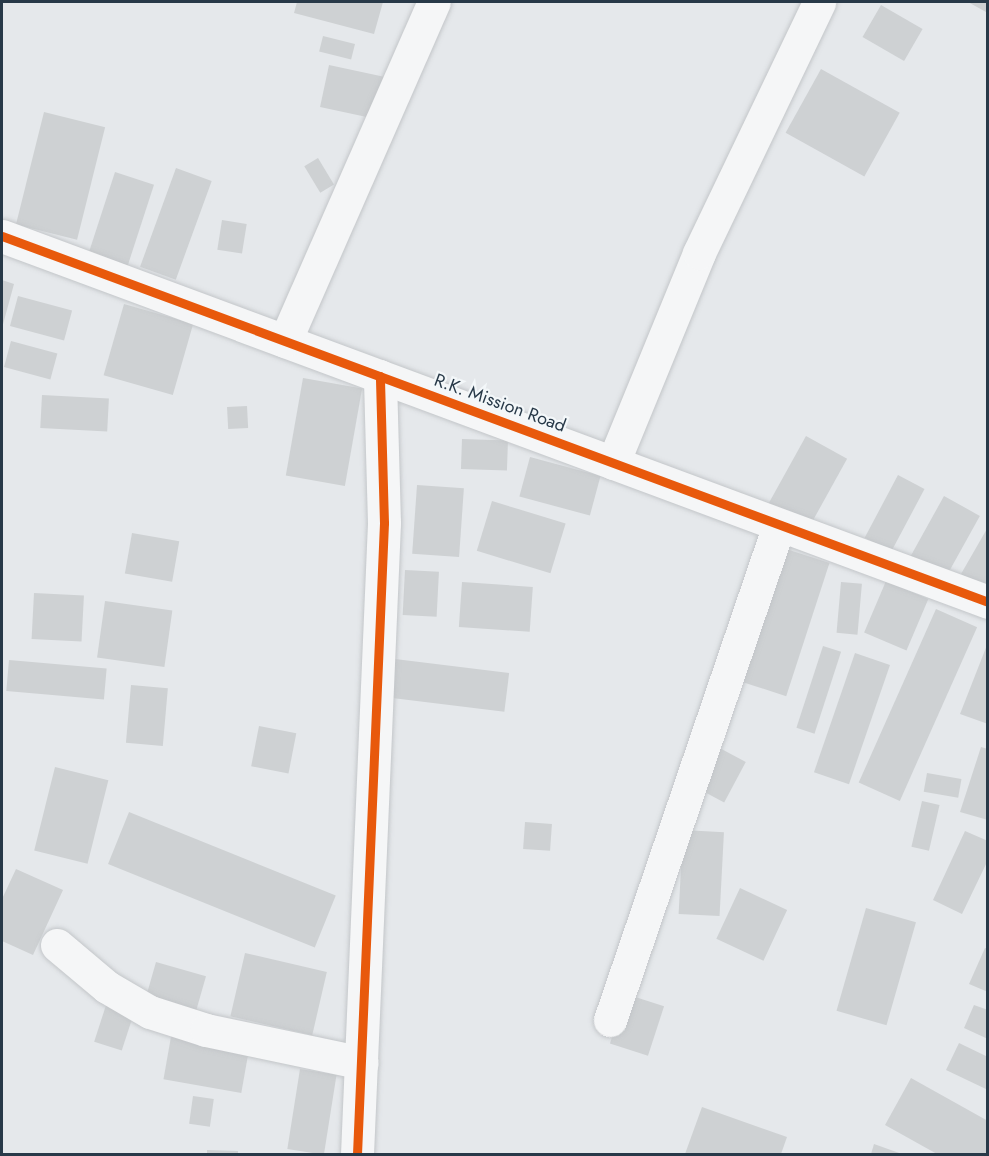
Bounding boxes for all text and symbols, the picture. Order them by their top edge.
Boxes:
street label: R.K. Mission Road [431,369,569,437]

